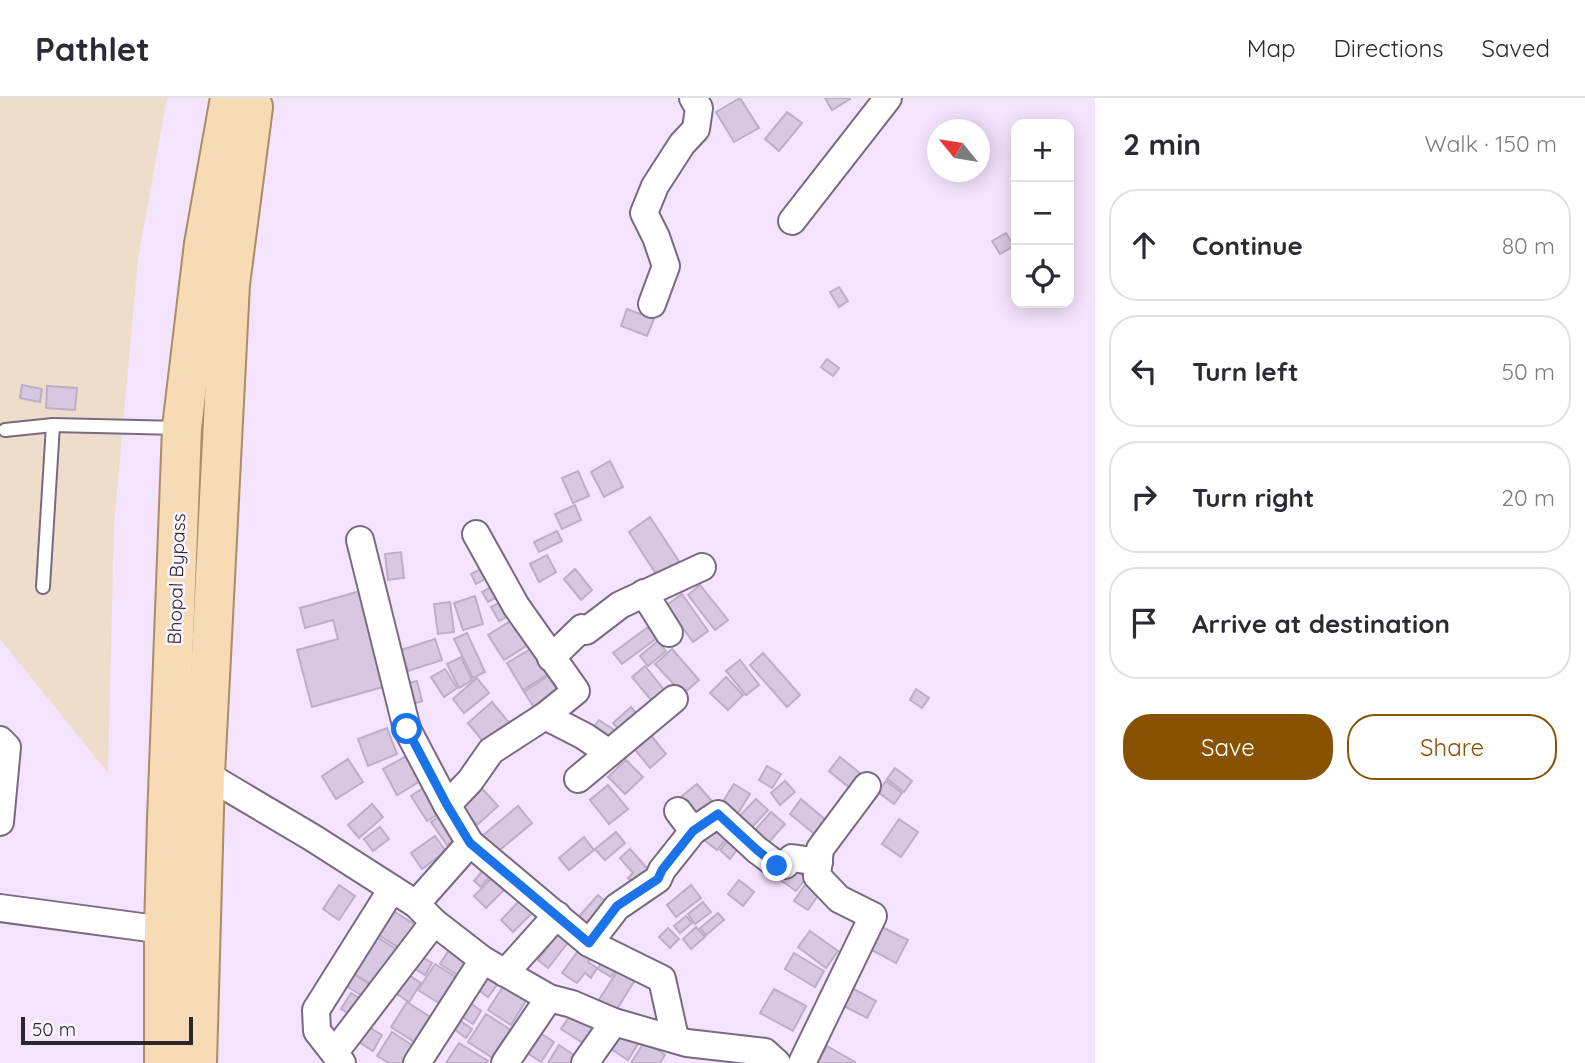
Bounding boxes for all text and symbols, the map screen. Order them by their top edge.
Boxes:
text: Pathlet [35,28,150,69]
text: Map [1247,33,1296,63]
text: Directions [1334,33,1444,63]
text: Saved [1482,33,1550,63]
north arrow [927,119,990,182]
map controls [1011,119,1074,308]
button: + [1011,119,1074,182]
text: 2 min [1123,125,1201,163]
text: Walk · 150 m [1424,129,1557,158]
button: − [1011,182,1074,245]
icon: ahead [1125,226,1163,264]
text: Continue [1192,229,1303,262]
text: 80 m [1502,231,1555,260]
button: locate [1011,245,1074,308]
icon: left [1125,352,1163,390]
text: Turn left [1192,355,1299,388]
text: 50 m [1502,357,1555,386]
icon: right [1125,478,1163,516]
text: Turn right [1192,481,1314,514]
text: 20 m [1501,483,1555,512]
street label: Bhopal Bypass [162,513,190,645]
icon: arrive [1125,604,1163,642]
text: Arrive at destination [1192,607,1450,640]
route start [391,713,422,744]
button: Save [1123,714,1333,780]
button: Share [1347,714,1557,780]
route end [761,850,792,881]
scale bar [21,1014,192,1046]
text: 50 m [32,1017,76,1041]

